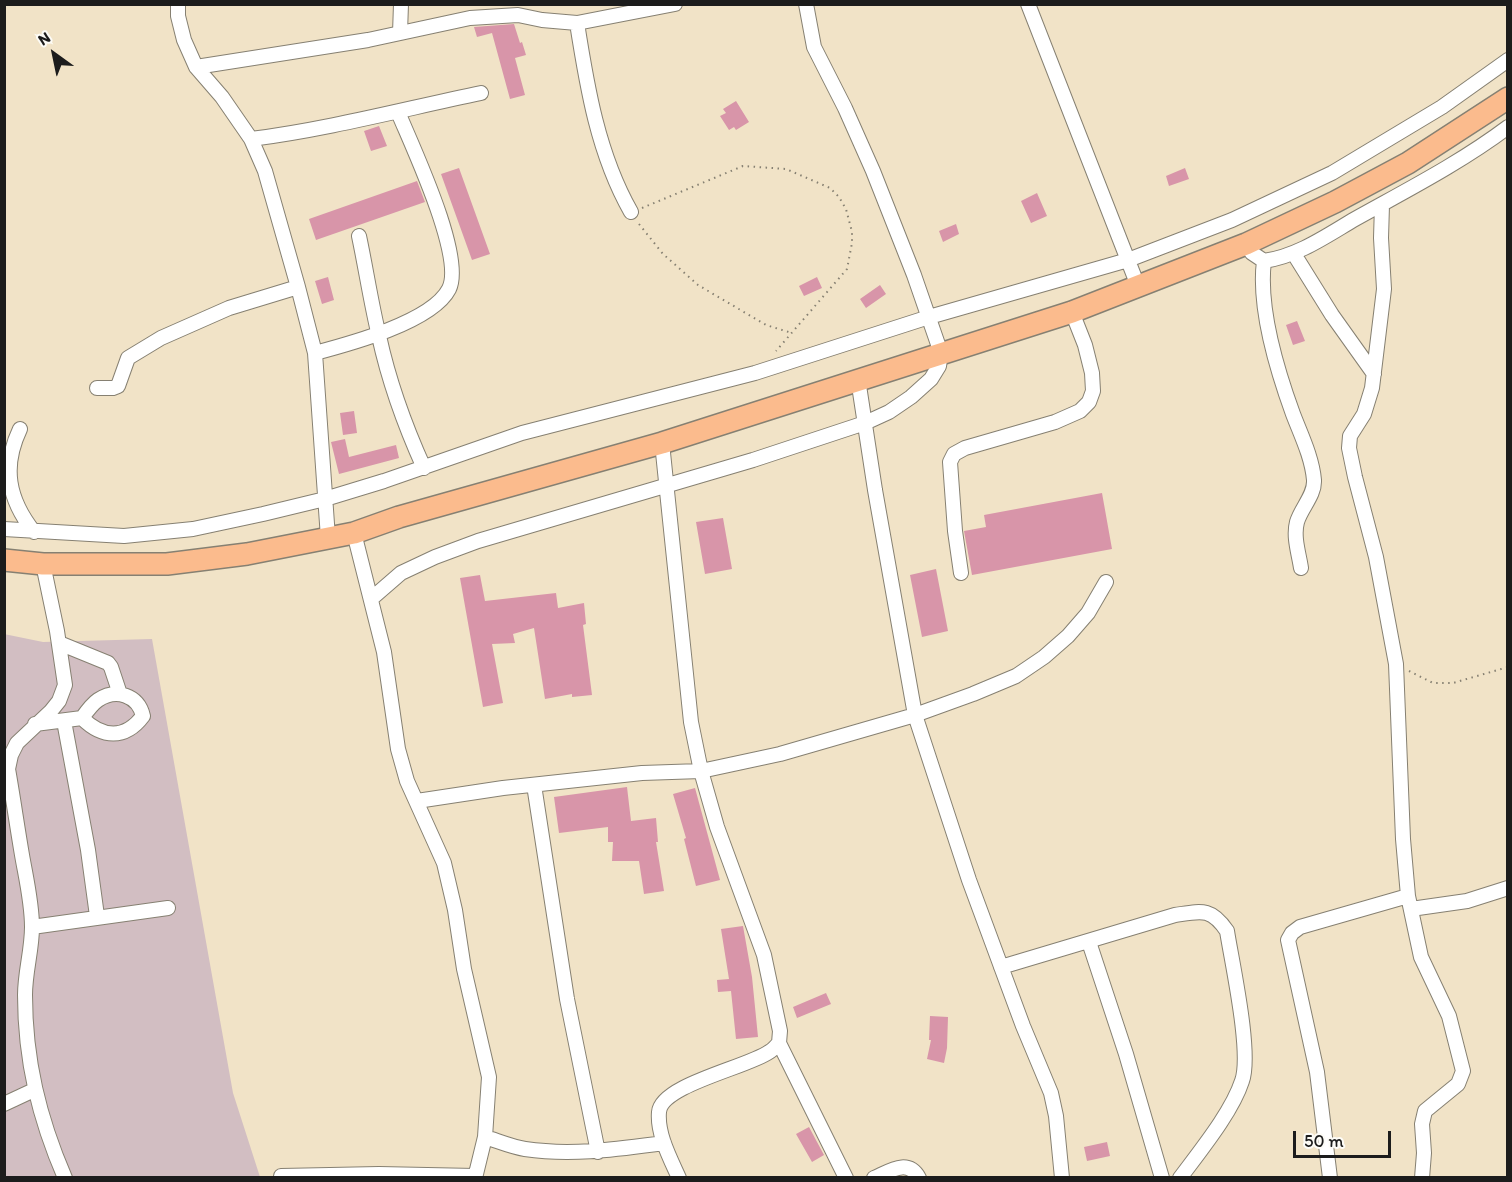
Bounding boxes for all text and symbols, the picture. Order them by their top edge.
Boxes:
north arrow [24,24,84,84]
text: N [34,28,54,49]
scale bar [1296,1119,1394,1157]
text: 50 m [1304,1130,1344,1152]

